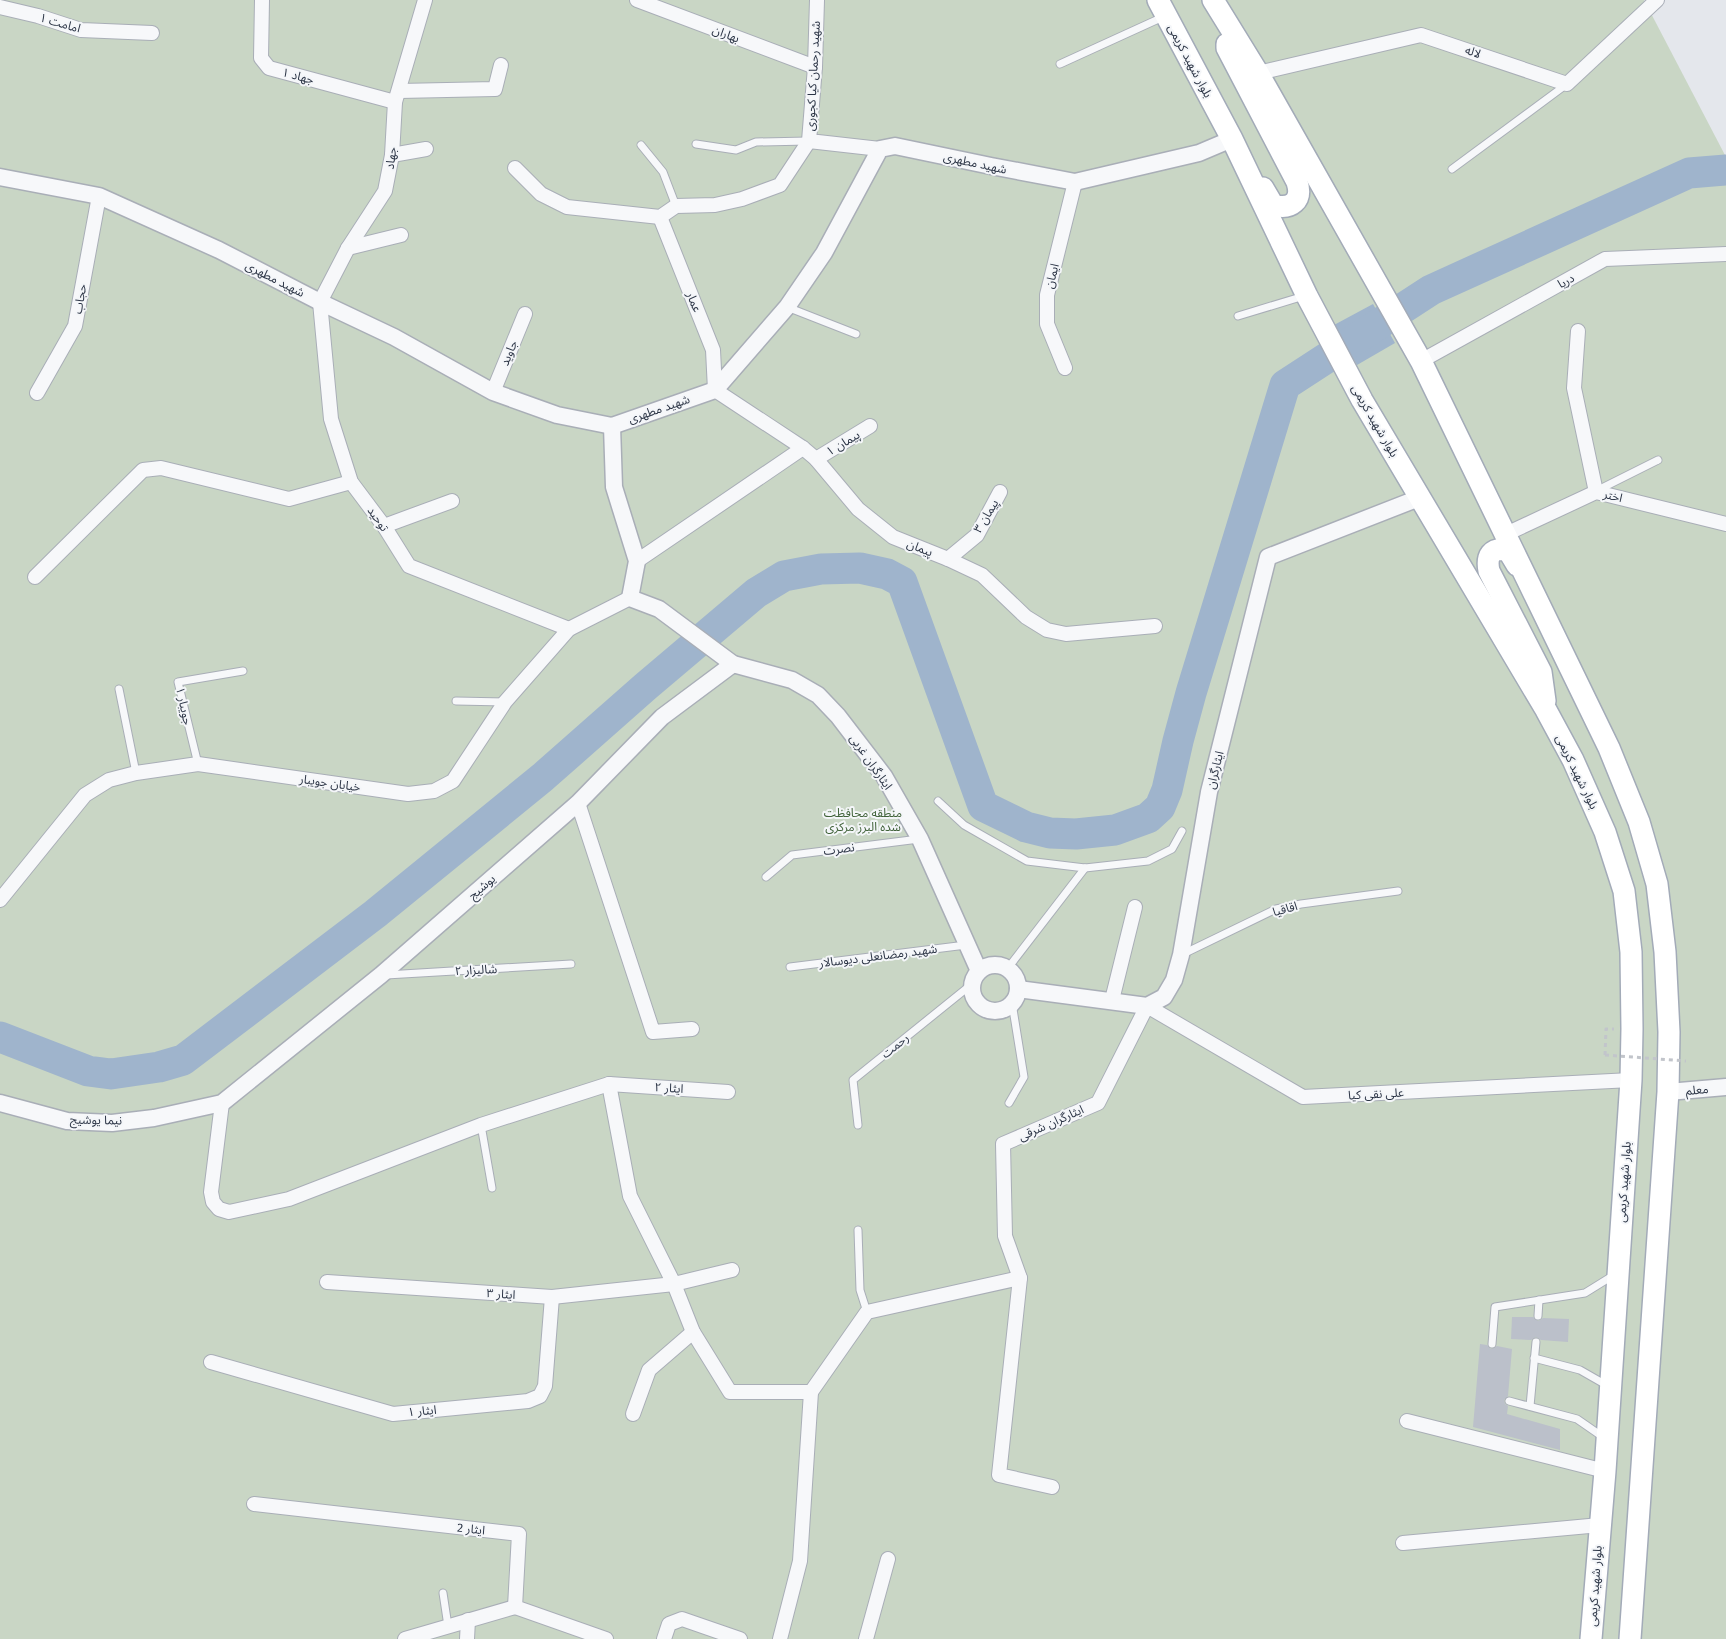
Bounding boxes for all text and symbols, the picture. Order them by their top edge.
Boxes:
street label: امامت ۱ [38,10,82,36]
street label: شهید رحمان کیا کجوری [803,21,823,131]
street label: بهاران [710,22,742,46]
street label: بلوار شهید کریمی [1165,22,1215,100]
street label: لاله [1463,43,1483,61]
street label: جهاد ۱ [281,65,315,87]
street label: جهاد [383,146,399,170]
street label: شهید مطهری [942,149,1008,177]
street label: شهید مطهری [243,258,307,300]
street label: ایمان [1042,262,1062,290]
street label: دریا [1555,271,1577,291]
street label: حجاب [70,283,90,315]
street label: عمار [683,289,704,314]
street label: جاوید [498,338,520,368]
street label: بلوار شهید کریمی [1349,382,1401,460]
street label: شهید مطهری [626,392,692,426]
street label: پیمان ۱ [824,428,863,459]
street label: اختر [1601,487,1624,505]
street label: پیمان ۳ [971,497,1002,536]
street label: توحید [364,504,392,535]
street label: پیمان [905,537,935,561]
street label: جویبار ۱ [173,686,195,726]
street label: ایثارگران غربی [847,732,895,793]
street label: بلوار شهید کریمی [1553,732,1601,812]
street label: ایثارگران [1204,749,1227,791]
street label: خیابان جویبار [298,772,361,794]
park label: منطقه محافظت شده البرز مرکزی [824,806,902,834]
street label: نصرت [823,840,855,858]
street label: یوشیج [466,872,500,904]
street label: اقاقیا [1271,899,1299,919]
street label: شهید رمضانعلی دیوسالار [817,942,938,970]
street label: شالیزار ۲ [455,962,497,978]
street label: رحمت [879,1031,911,1061]
street label: ایثار ۲ [654,1080,684,1096]
street label: معلم [1685,1082,1709,1100]
street label: علی نقی کیا [1348,1086,1404,1103]
street label: ایثارگران شرقی [1016,1102,1086,1144]
street label: نیما یوشیج [70,1113,122,1129]
street label: بلوار شهید کریمی [1614,1141,1634,1223]
street label: ایثار ۳ [486,1286,516,1302]
street label: ایثار ۱ [407,1403,437,1419]
street label: ایثار 2 [456,1521,486,1537]
street label: بلوار شهید کریمی [1585,1545,1605,1627]

